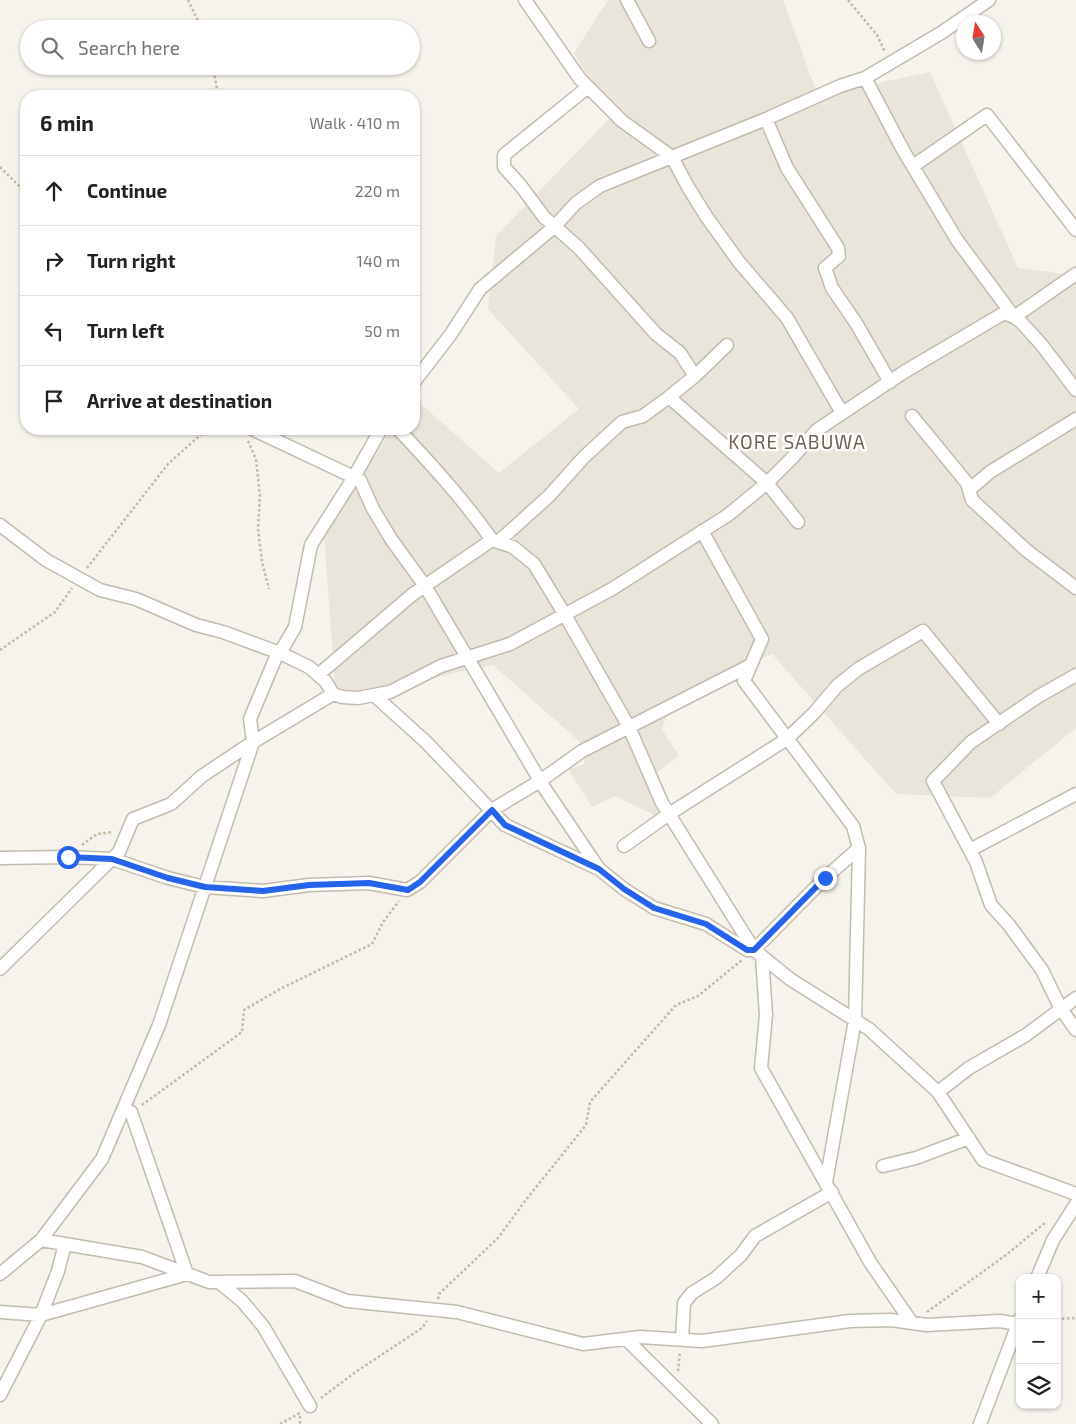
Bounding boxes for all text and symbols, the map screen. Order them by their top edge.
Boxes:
north arrow [956,15,1001,60]
search box [20,20,420,75]
icon: search [38,34,66,62]
text: Search here [78,36,180,59]
text: 6 min [40,110,94,135]
text: Walk · 410 m [309,113,400,132]
icon: ahead [40,177,68,205]
text: Continue [87,179,167,202]
text: 220 m [355,181,400,200]
icon: right [40,247,68,275]
text: Turn right [87,249,175,272]
text: 140 m [357,251,400,270]
icon: left [40,317,68,345]
text: Turn left [87,319,164,342]
text: 50 m [364,321,400,340]
icon: arrive [40,387,68,415]
text: Arrive at destination [87,389,272,412]
district label: KORE SABUWA [728,430,866,453]
route start [57,846,80,869]
route end [814,867,837,890]
map controls [1016,1274,1061,1409]
button: + [1016,1274,1061,1319]
button: − [1016,1319,1061,1364]
button: layers [1016,1364,1061,1409]

